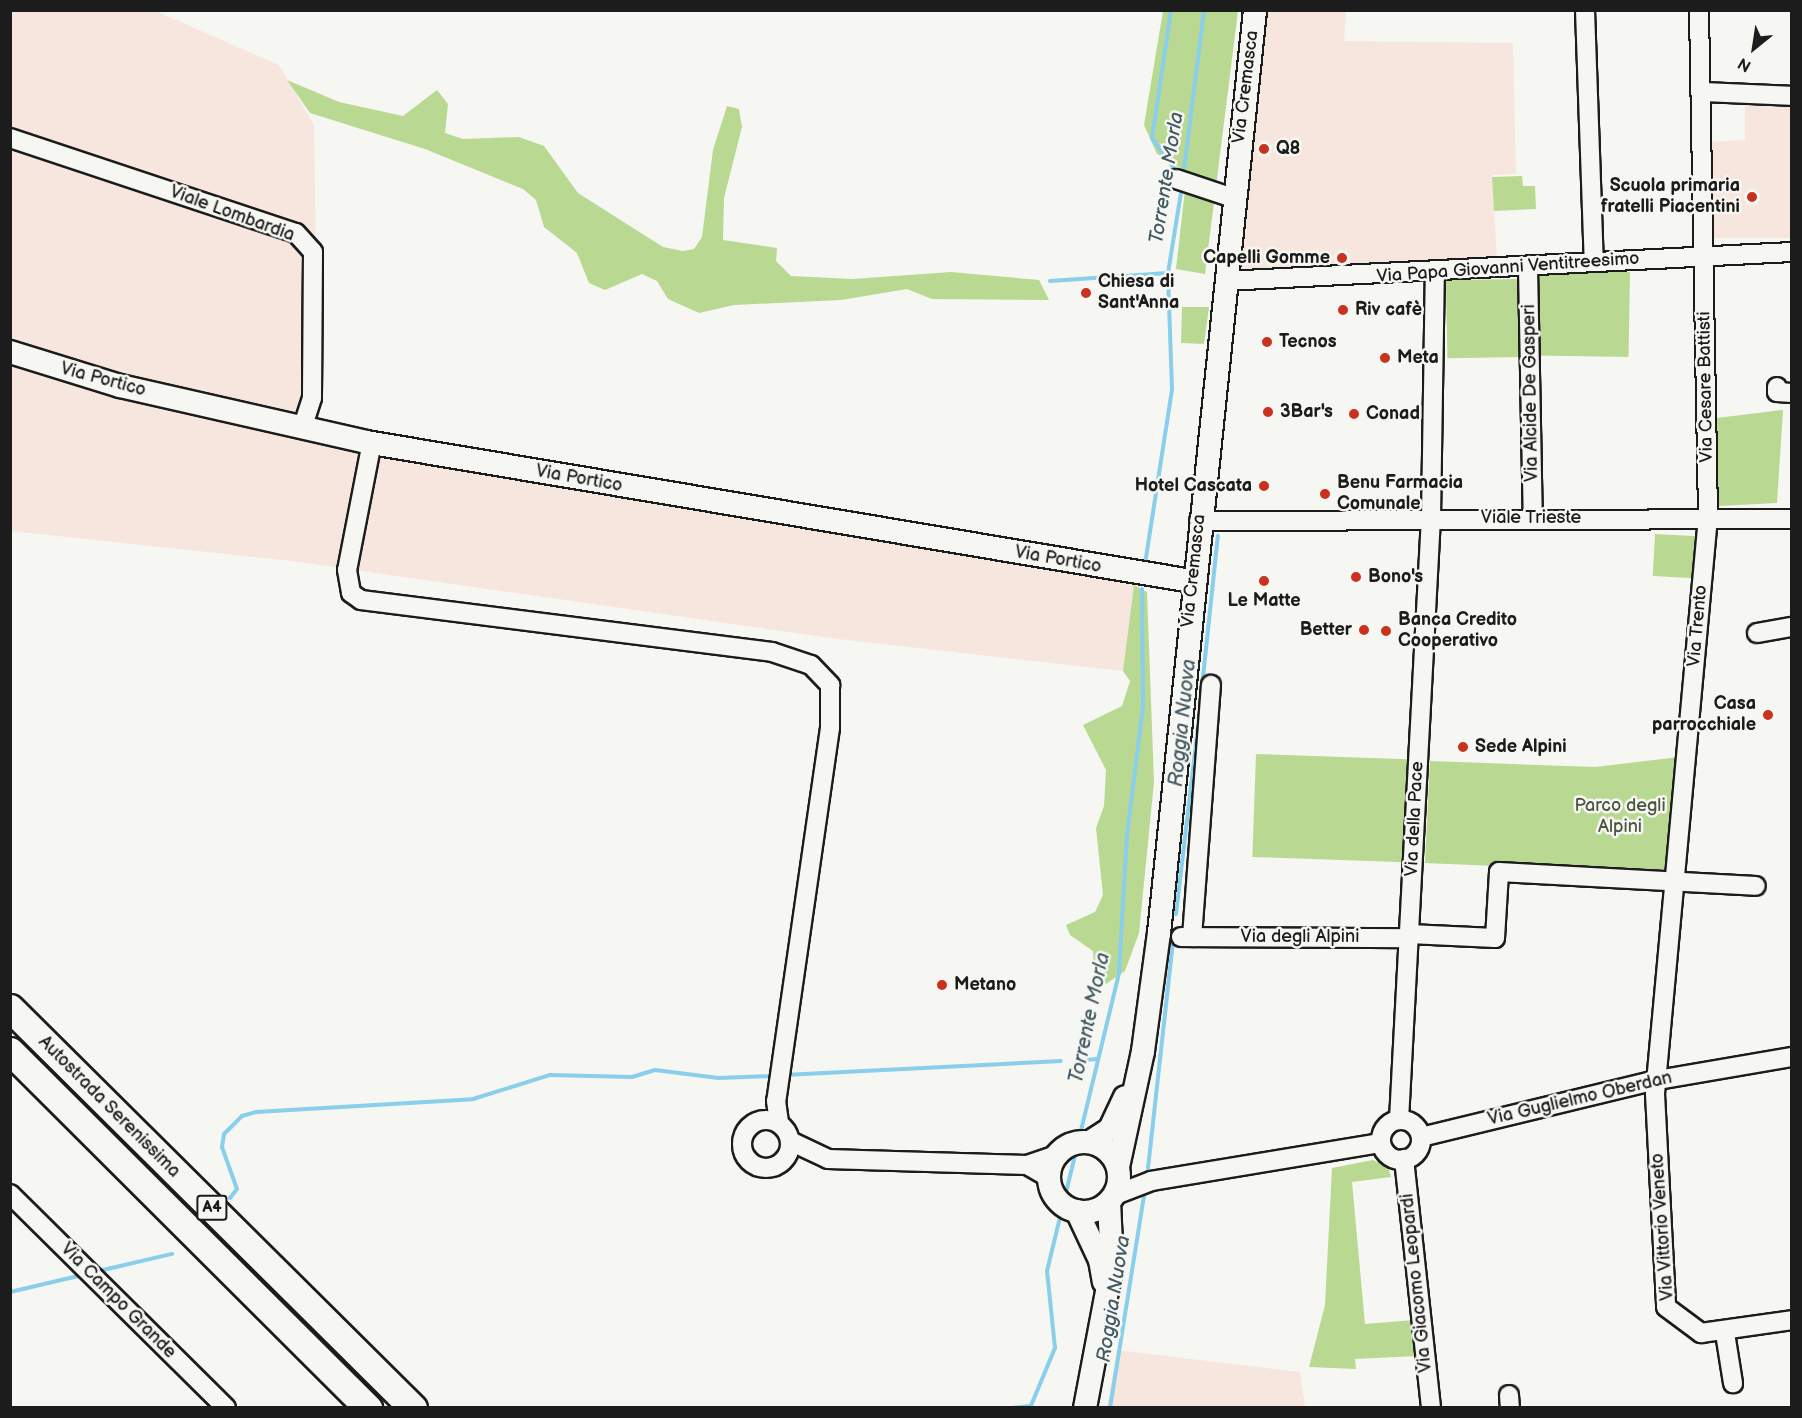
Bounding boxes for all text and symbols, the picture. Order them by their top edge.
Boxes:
north arrow [1724,18,1784,78]
street label: Via Cremasca [1228,29,1264,145]
text: N [1735,53,1755,75]
water label: Torrente Morla [1145,110,1189,246]
place label: Q8 [1276,138,1300,160]
marker: Q8 [1257,142,1271,156]
place label: Scuola primaria fratelli Piacentini [1601,176,1740,219]
street label: Viale Lombardia [167,181,297,247]
marker: Scuola primaria fratelli Piacentini [1745,190,1759,204]
place label: Capelli Gomme [1203,247,1330,269]
street label: Via Papa Giovanni Ventitreesimo [1376,248,1640,288]
marker: Capelli Gomme [1335,251,1349,265]
place label: Chiesa di Sant'Anna [1098,272,1179,314]
marker: Chiesa di Sant'Anna [1079,286,1093,300]
place label: Riv cafè [1355,299,1422,321]
marker: Riv cafè [1336,303,1350,317]
street label: Via Alcide De Gasperi [1519,304,1543,482]
street label: Via Cesare Battisti [1694,311,1718,463]
place label: Tecnos [1279,331,1337,353]
marker: Tecnos [1260,335,1274,349]
place label: Meta [1397,347,1439,369]
marker: Meta [1378,351,1392,365]
street label: Via Portico [58,358,148,402]
place label: 3Bar's [1280,401,1333,423]
place label: Conad [1366,403,1420,425]
marker: 3Bar's [1261,405,1275,419]
marker: Conad [1347,407,1361,421]
street label: Via Portico [534,461,624,497]
place label: Benu Farmacia Comunale [1337,473,1463,516]
place label: Hotel Cascata [1135,475,1252,497]
marker: Hotel Cascata [1257,479,1271,493]
marker: Benu Farmacia Comunale [1318,487,1332,501]
street label: Viale Trieste [1481,507,1581,529]
street label: Via Cremasca [1177,513,1211,629]
street label: Via Portico [1013,542,1103,578]
place label: Bono's [1368,566,1423,588]
marker: Bono's [1349,570,1363,584]
marker: Le Matte [1257,574,1271,588]
street label: Via Trento [1684,584,1712,668]
place label: Le Matte [1227,590,1301,612]
place label: Banca Credito Cooperativo [1398,610,1517,652]
place label: Better [1300,619,1352,641]
marker: Better [1357,623,1371,637]
marker: Banca Credito Cooperativo [1379,624,1393,638]
water label: Roggia Nuova [1164,658,1202,788]
place label: Casa parrocchiale [1652,694,1756,736]
marker: Casa parrocchiale [1761,708,1775,722]
place label: Sede Alpini [1475,736,1567,758]
marker: Sede Alpini [1456,740,1470,754]
street label: Via della Pace [1401,761,1429,877]
park label: Parco degli Alpini [1574,796,1666,838]
street label: Via degli Alpini [1241,926,1359,948]
water label: Torrente Morla [1064,950,1116,1086]
place label: Metano [954,974,1016,996]
marker: Metano [935,978,949,992]
street label: Autostrada Serenissima [33,1031,185,1183]
street label: Via Guglielmo Oberdan [1486,1067,1674,1131]
street label: Via Vittorio Veneto [1647,1152,1679,1302]
street label: Via Giacomo Leopardi [1397,1192,1437,1374]
road number: A4 [196,1195,228,1221]
water label: Roggia Nuova [1092,1234,1136,1364]
street label: Via Campo Grande [56,1239,180,1363]

